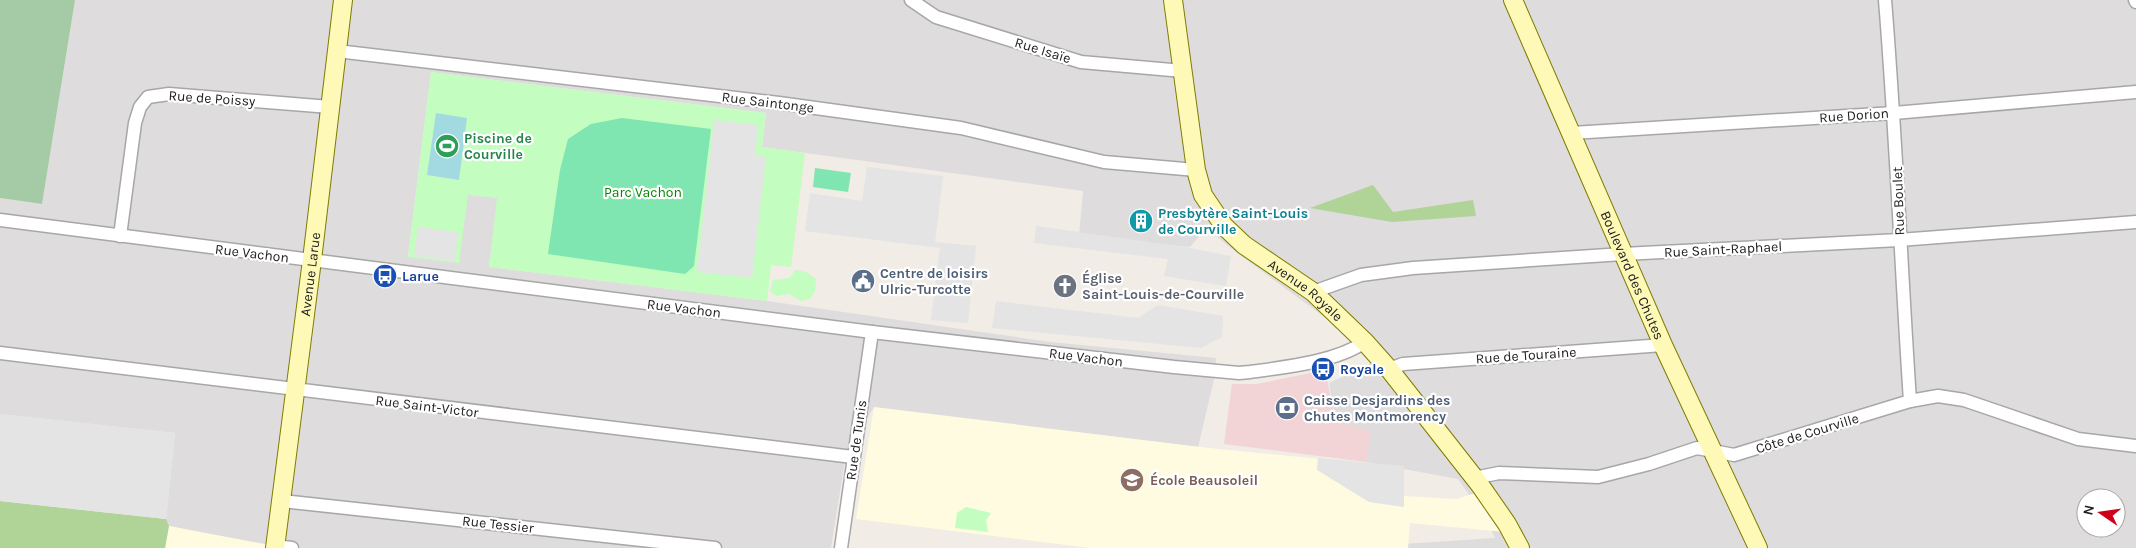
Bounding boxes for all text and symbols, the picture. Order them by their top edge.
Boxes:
street label: Rue Isaïe [1013,34,1073,67]
street label: Rue de Poissy [168,87,256,110]
street label: Rue Saintonge [721,88,815,117]
street label: Rue Dorion [1819,105,1889,126]
place label: Piscine de Courville [464,130,532,163]
sports icon: Piscine de Courville [434,133,460,159]
street label: Rue Boulet [1889,166,1908,236]
park label: Parc Vachon [604,184,682,201]
place label: Presbytère Saint-Louis de Courville [1158,205,1308,238]
building icon: Presbytère Saint-Louis de Courville [1128,208,1154,234]
street label: Boulevard des Chutes [1597,208,1668,342]
street label: Avenue Larue [297,231,324,317]
street label: Rue Saint-Raphael [1664,238,1783,261]
street label: Rue Vachon [214,241,290,266]
street label: Avenue Royale [1264,256,1346,325]
bus stop icon: Larue [372,263,398,289]
place label: Centre de loisirs Ulric-Turcotte [880,265,988,298]
place label: Larue [402,268,439,285]
public building icon: Centre de loisirs Ulric-Turcotte [850,268,876,294]
place label: Église Saint-Louis-de-Courville [1082,269,1244,303]
church icon: Église Saint-Louis-de-Courville [1052,273,1078,299]
street label: Rue Vachon [646,296,722,321]
street label: Rue de Touraine [1475,343,1577,368]
street label: Rue Vachon [1048,345,1124,370]
bus stop icon: Royale [1310,356,1336,382]
place label: Royale [1340,361,1384,378]
street label: Rue Saint-Victor [374,392,480,421]
place label: Caisse Desjardins des Chutes Montmorency [1304,392,1450,425]
bank icon: Caisse Desjardins des Chutes Montmorency [1274,395,1300,421]
street label: Rue de Tunis [842,399,871,481]
street label: Côte de Courville [1754,410,1861,457]
school or university icon: École Beausoleil [1119,467,1145,493]
place label: École Beausoleil [1150,471,1258,489]
north arrow [2076,488,2126,538]
text: N [2079,503,2098,517]
street label: Rue Tessier [461,512,535,537]

